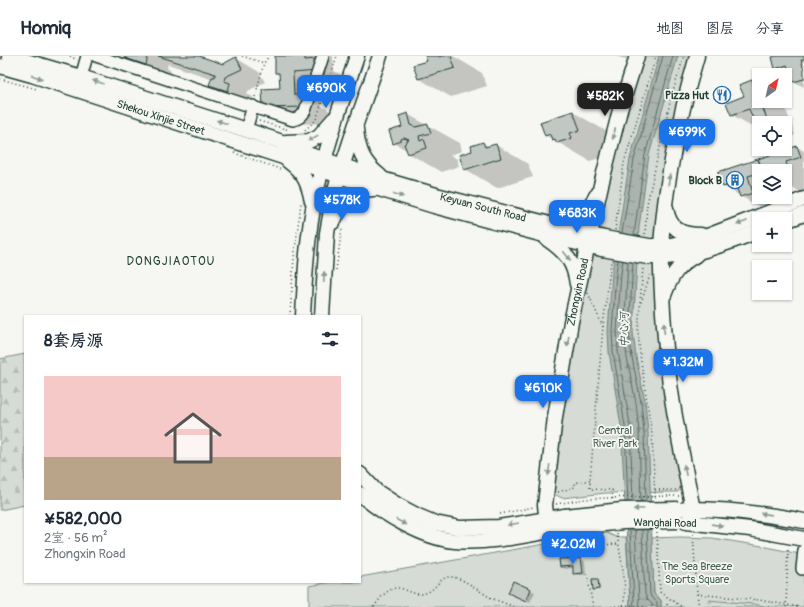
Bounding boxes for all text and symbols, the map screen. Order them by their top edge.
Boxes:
text: Homiq [20,16,71,40]
text: 地图 [656,20,684,37]
text: 图层 [706,20,734,37]
text: 分享 [756,20,784,37]
north arrow [752,68,792,108]
map controls [752,68,792,300]
one-way arrow [32,74,44,80]
pin: ¥690K [298,75,354,109]
one-way arrow [92,79,104,85]
text: ¥690K [306,80,346,96]
pin: ¥582K [577,83,633,117]
restaurant icon: Pizza Hut [712,85,732,105]
text: ¥582K [586,88,624,104]
place label: Pizza Hut [665,89,710,102]
street label: Shekou Xinjie Street [115,97,207,138]
button: locate [752,116,792,156]
one-way arrow [216,119,228,125]
pin: ¥699K [659,119,715,153]
text: ¥699K [668,124,706,140]
one-way arrow [611,128,617,140]
one-way arrow [307,135,319,142]
button: layers [752,164,792,204]
building icon: Block B [725,170,745,190]
one-way arrow [666,174,672,186]
place label: Block B [688,174,722,187]
pin: ¥578K [314,187,370,221]
street label: Keyuan South Road [439,190,528,224]
text: ¥578K [323,192,361,208]
one-way arrow [393,192,405,198]
pin: ¥683K [549,200,605,234]
text: ¥683K [558,205,596,221]
button: + [752,212,792,252]
one-way arrow [735,221,747,227]
one-way arrow [563,251,571,262]
district label: DONGJIAOTOU [127,254,215,269]
street label: Zhongxin Road [564,257,591,327]
button: − [752,260,792,300]
one-way arrow [321,270,327,283]
water label: 中心河 [617,310,632,348]
one-way arrow [661,321,667,334]
icon: filters [319,328,341,350]
text: 8套房源 [44,330,104,351]
one-way arrow [565,335,571,347]
pin: ¥1.32M [650,349,716,383]
text: ¥1.32M [663,354,703,370]
pin: ¥610K [515,375,571,409]
text: ¥610K [524,380,562,396]
icon: home [157,402,229,474]
park label: Central River Park [593,424,638,450]
one-way arrow [546,464,552,476]
one-way arrow [682,464,688,476]
one-way arrow [632,506,645,512]
text: ¥582,000 [44,508,122,529]
one-way arrow [760,511,772,517]
street label: Wanghai Road [633,516,697,530]
one-way arrow [395,518,407,525]
one-way arrow [507,522,519,528]
one-way arrow [711,522,723,528]
text: 2室 · 56 m² [44,530,108,546]
pin: ¥2.02M [540,531,606,565]
text: ¥2.02M [551,536,595,552]
text: Zhongxin Road [44,546,126,562]
park label: The Sea Breeze Sports Square [662,560,733,586]

